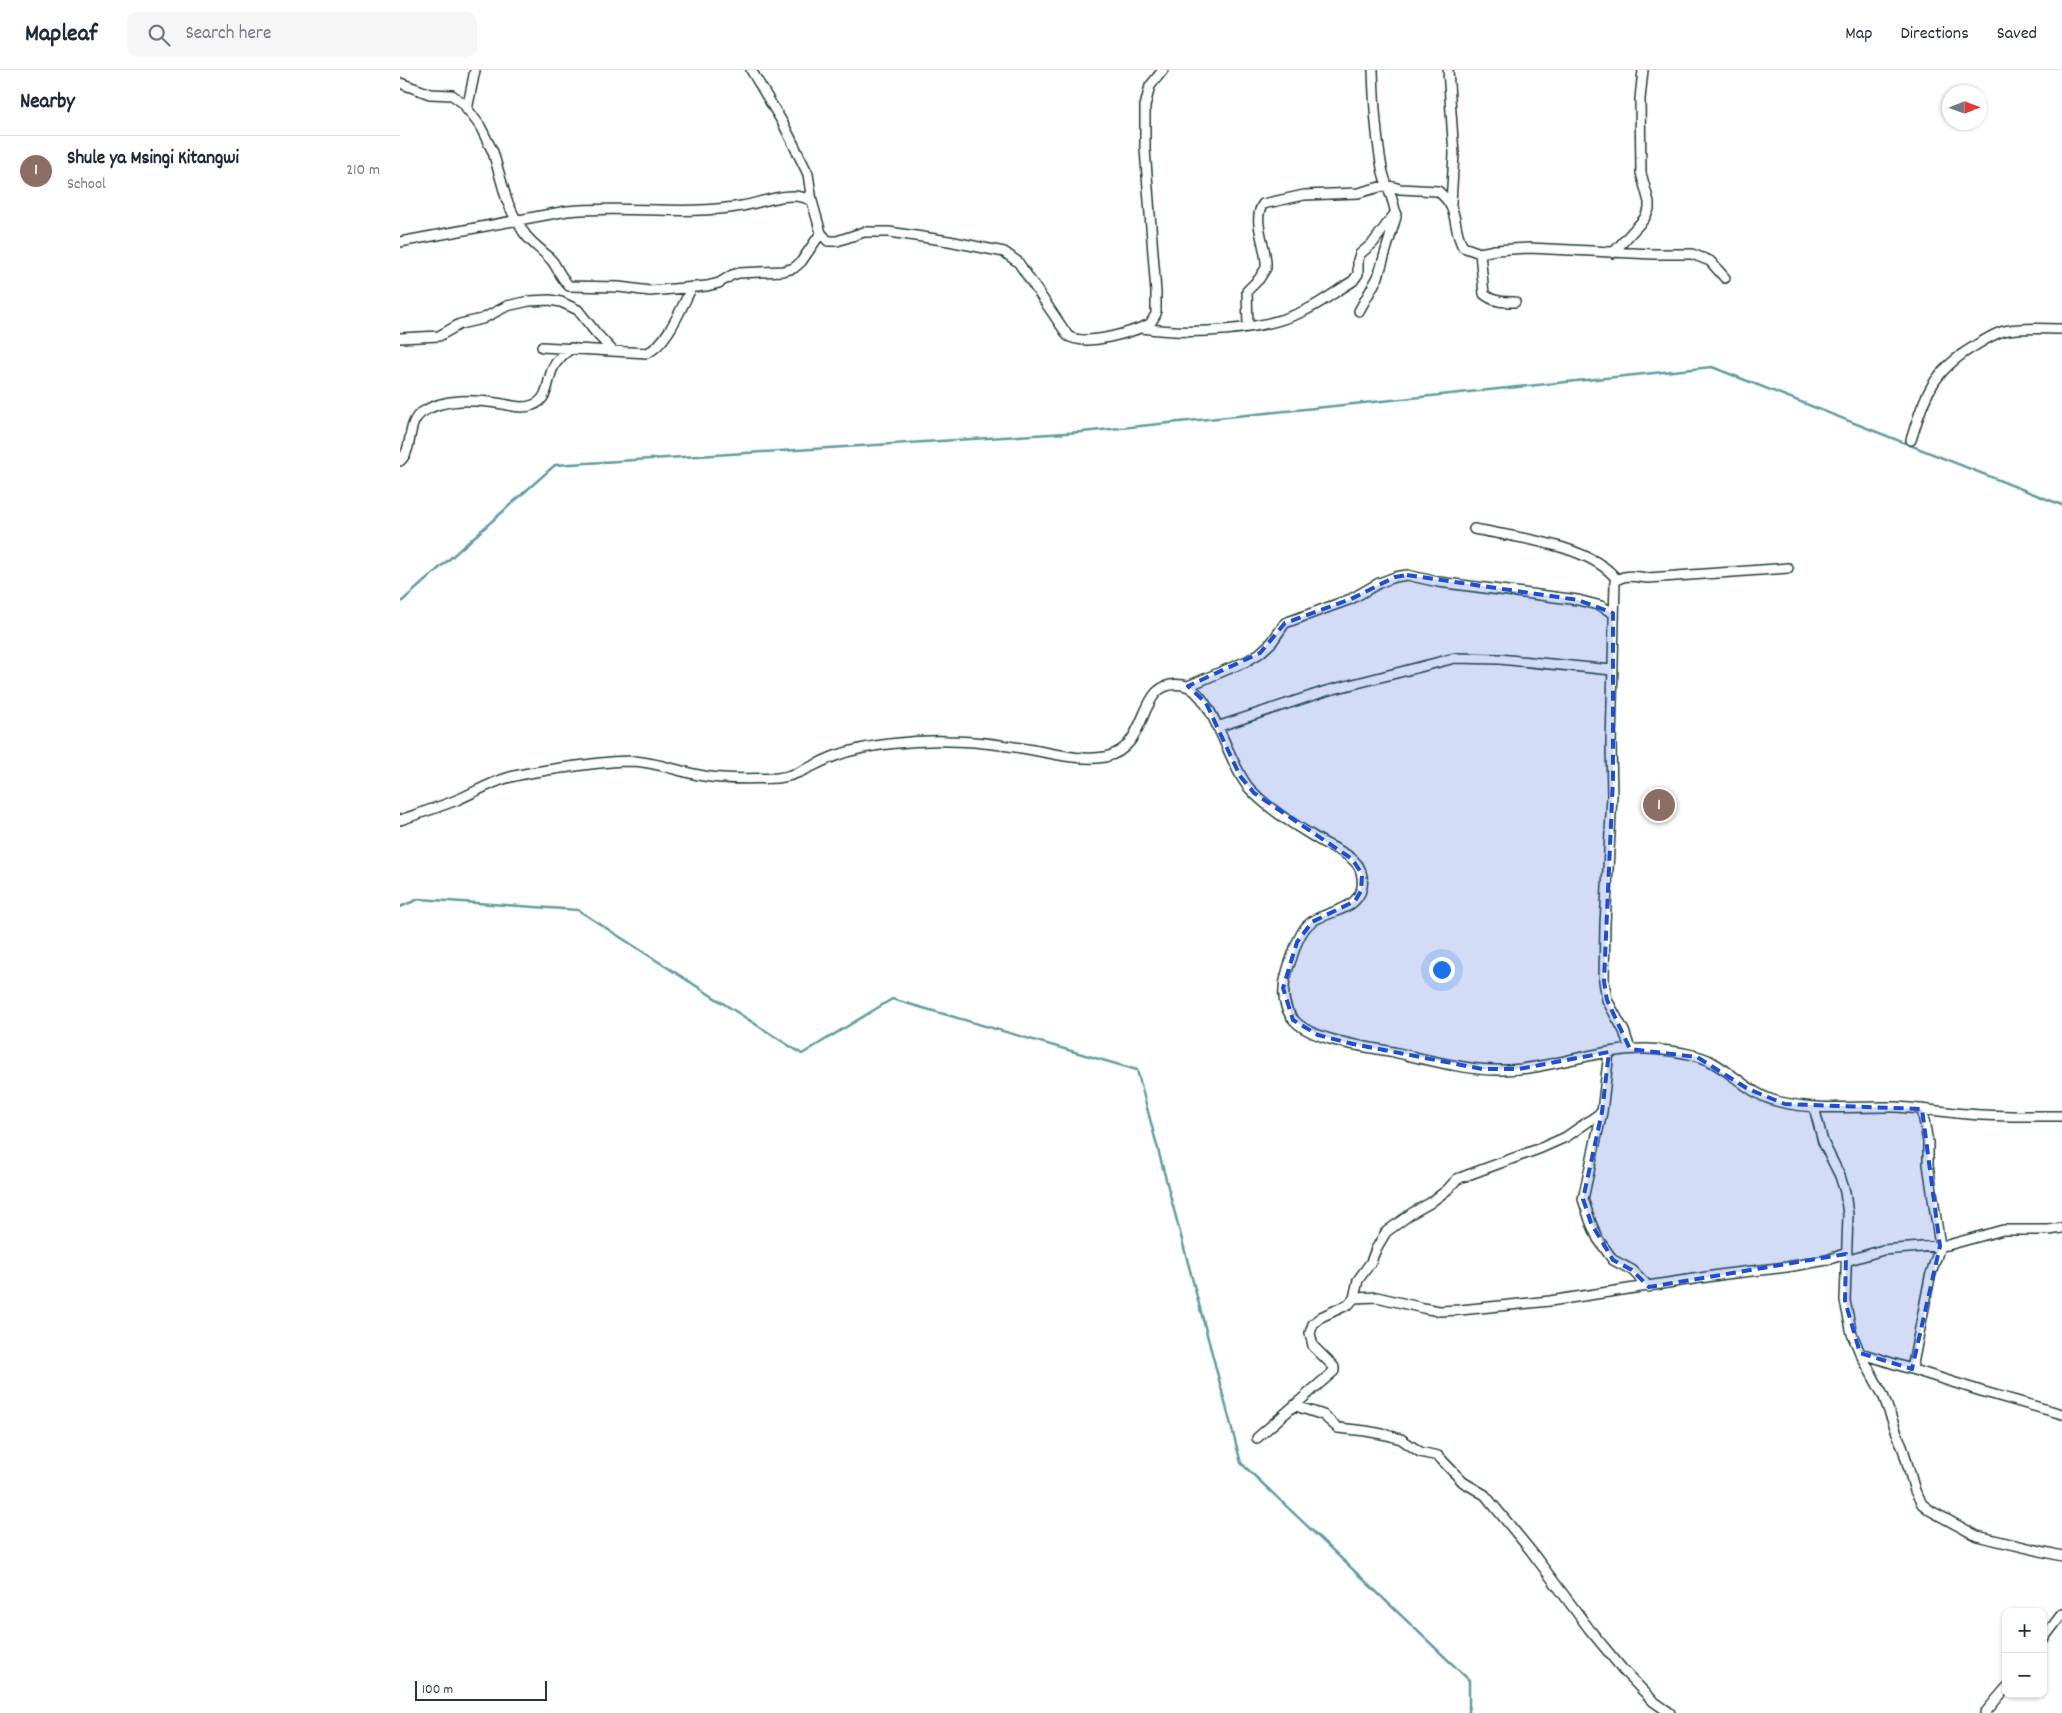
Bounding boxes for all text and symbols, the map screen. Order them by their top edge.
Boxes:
search box [127,12,477,57]
text: Mapleaf [25,18,97,52]
icon: search [145,21,173,49]
text: Search here [185,21,271,48]
text: Map [1845,22,1872,47]
text: Directions [1900,22,1969,47]
text: Saved [1997,22,2037,47]
north arrow [1942,85,1987,130]
text: Nearby [20,88,75,118]
text: Shule ya Msingi Kitangwi [67,146,239,173]
text: 1 [34,159,38,182]
text: 210 m [346,159,380,182]
text: School [67,173,106,196]
pin: 1 [1643,786,1675,824]
your location [1429,957,1455,983]
map controls [2002,1608,2047,1698]
button: + [2002,1608,2047,1653]
button: − [2002,1653,2047,1698]
scale bar [415,1678,548,1701]
text: 100 m [422,1680,453,1700]

